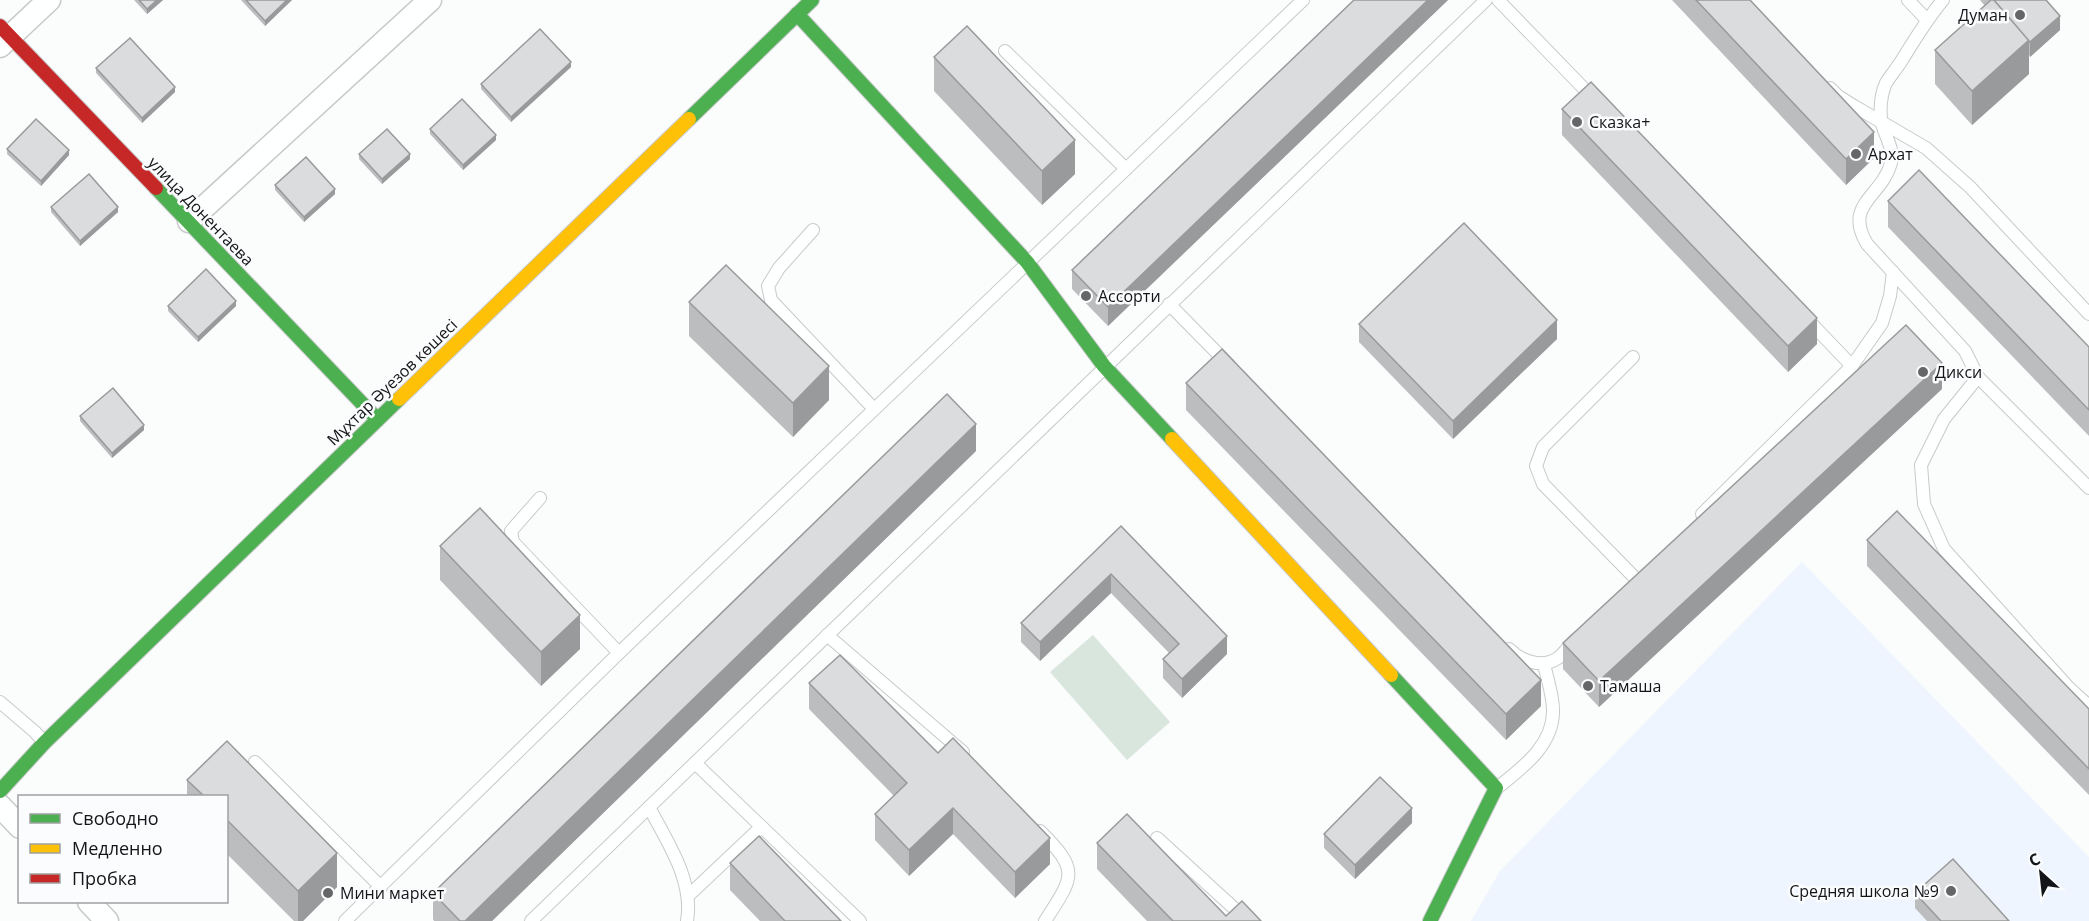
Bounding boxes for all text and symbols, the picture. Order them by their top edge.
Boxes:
place label: Думан [1958,4,2008,26]
marker: Думан [2013,8,2027,22]
place label: Сказка+ [1589,111,1650,133]
marker: Сказка+ [1570,115,1584,129]
place label: Архат [1868,143,1913,165]
marker: Архат [1849,147,1863,161]
street label: улица Донентаева [143,152,259,270]
place label: Ассорти [1098,285,1161,307]
marker: Ассорти [1079,289,1093,303]
street label: Мұхтар Әуезов көшесі [322,314,462,450]
place label: Дикси [1935,361,1982,383]
marker: Дикси [1916,365,1930,379]
place label: Тамаша [1600,675,1661,697]
marker: Тамаша [1581,679,1595,693]
legend [18,795,228,903]
text: Свободно [72,806,159,830]
text: Медленно [72,836,163,860]
north arrow [2011,843,2071,903]
text: С [2025,848,2044,872]
text: Пробка [72,866,137,890]
place label: Средняя школа №9 [1789,880,1939,902]
place label: Мини маркет [340,882,445,904]
marker: Средняя школа №9 [1944,884,1958,898]
marker: Мини маркет [321,886,335,900]

